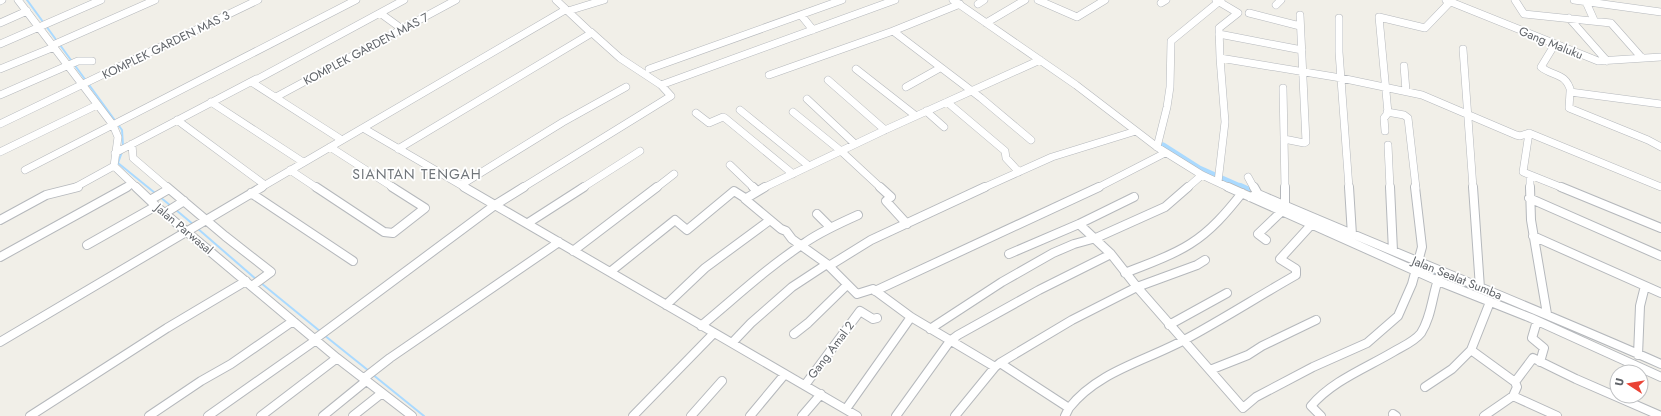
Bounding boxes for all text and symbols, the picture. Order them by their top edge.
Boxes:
street label: KOMPLEK GARDEN MAS 3 [99,6,233,84]
street label: KOMPLEK GARDEN MAS 7 [300,8,433,90]
street label: Gang Maluku [1516,22,1586,64]
district label: SIANTAN TENGAH [352,164,482,184]
street label: Jalan Parwasal [150,198,217,259]
street label: Jalan Sealat Sumba [1408,251,1505,304]
street label: Gang Amal 2 [803,317,859,383]
north arrow [1609,364,1649,404]
text: U [1611,376,1628,387]

